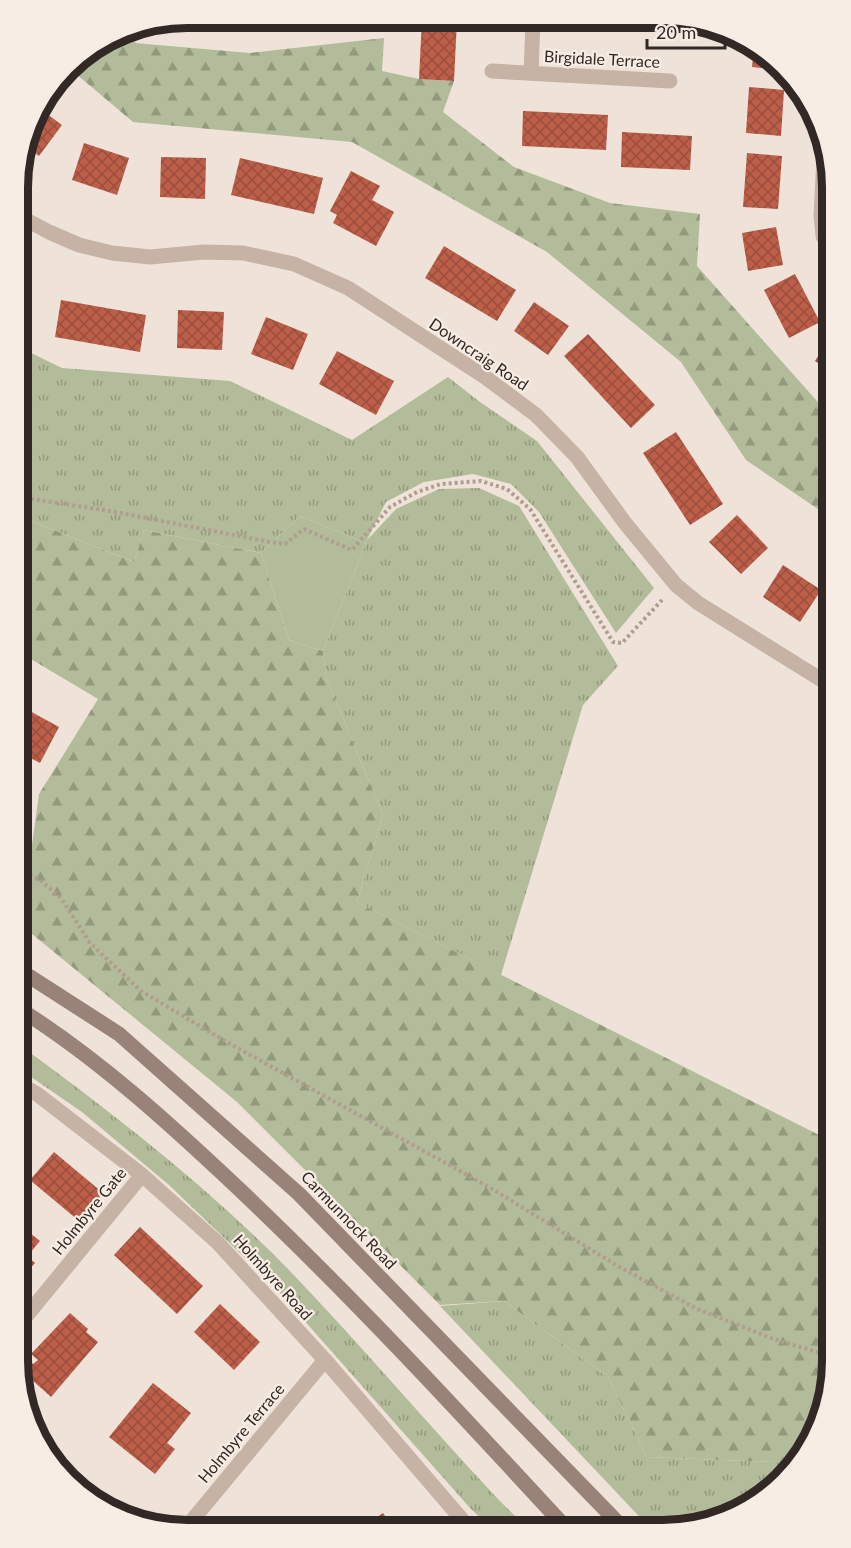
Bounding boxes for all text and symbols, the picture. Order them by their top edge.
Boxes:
scale bar [647,12,725,50]
text: 20 m [656,21,696,43]
street label: Birgidale Terrace [544,46,660,71]
street label: Downcraig Road [426,313,532,394]
street label: Holmbyre Gate [48,1163,130,1258]
street label: Carmunnock Road [298,1167,401,1273]
street label: Holmbyre Road [230,1230,317,1323]
street label: Holmbyre Terrace [194,1379,288,1486]

